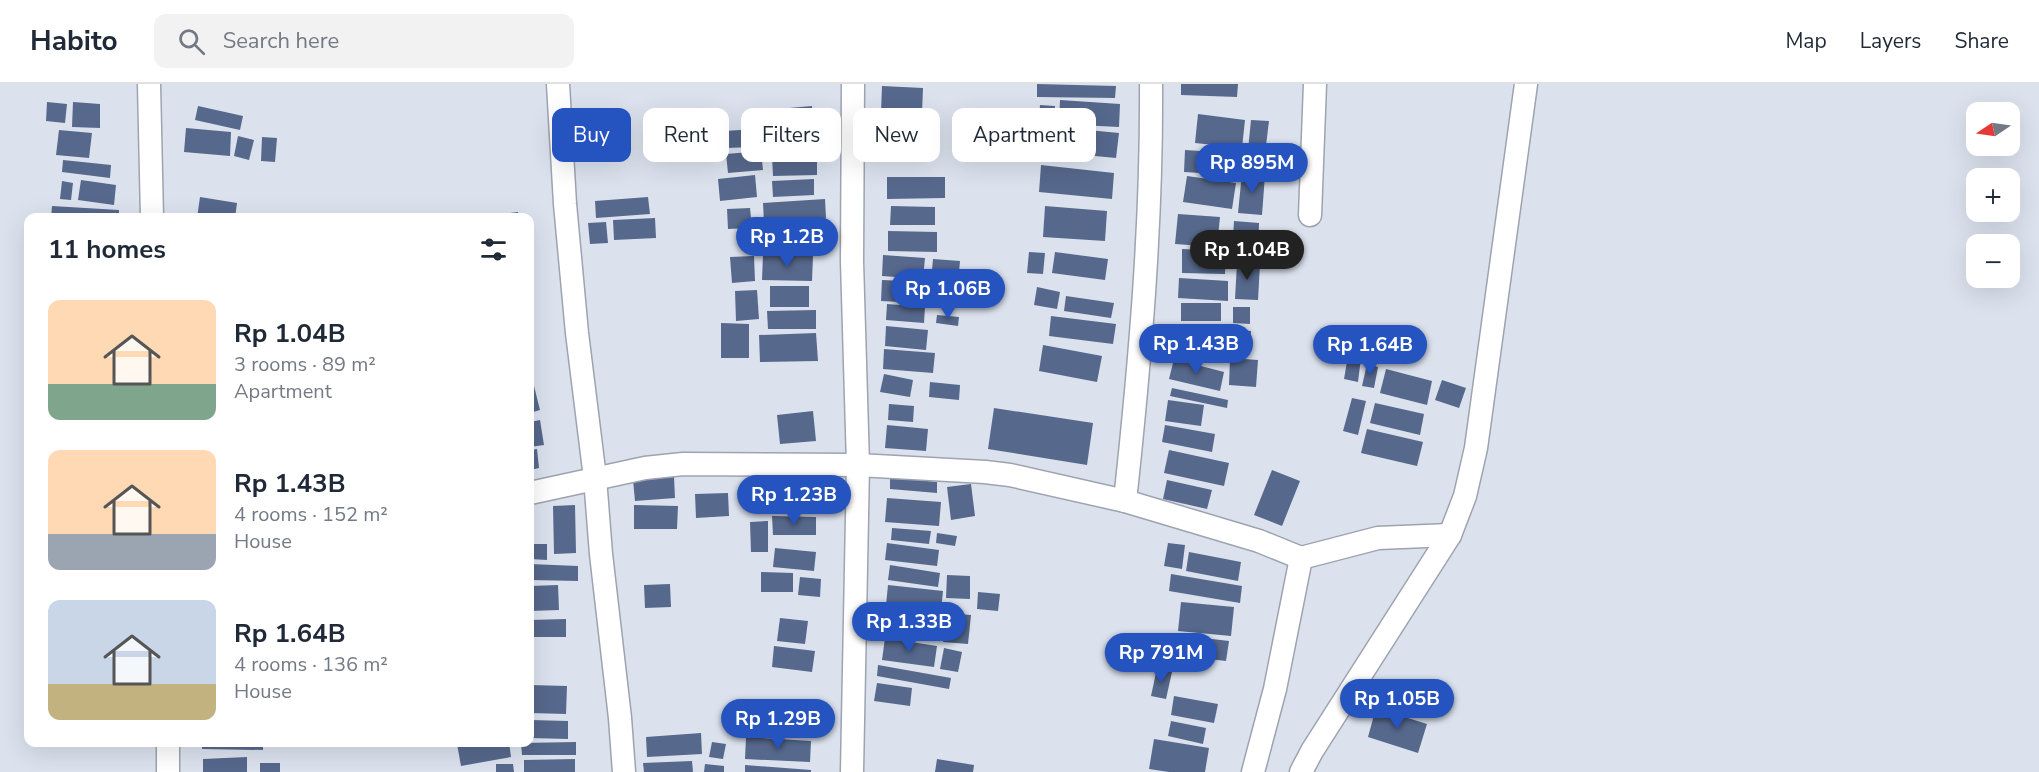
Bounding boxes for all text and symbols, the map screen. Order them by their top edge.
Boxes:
search box [154,14,574,68]
text: Habito [30,22,118,60]
icon: search [175,25,208,58]
text: Search here [223,26,339,56]
text: Map [1785,27,1827,55]
text: Layers [1860,27,1921,55]
text: Share [1954,27,2009,55]
north arrow [1966,102,2020,156]
map controls [1966,102,2020,288]
chip: Buy [552,108,631,162]
chip: Rent [643,108,729,162]
chip: Filters [741,108,841,162]
chip: New [853,108,940,162]
chip: Apartment [952,108,1096,162]
pin: Rp 895M [1197,143,1307,194]
text: Rp 895M [1210,149,1294,176]
button: + [1966,168,2020,222]
pin: Rp 1.2B [732,217,842,268]
text: Rp 1.2B [750,223,824,250]
pin: Rp 1.04B [1185,230,1309,281]
text: 11 homes [48,232,166,267]
icon: filters [477,233,510,266]
button: − [1966,234,2020,288]
text: Rp 1.04B [1204,236,1290,263]
pin: Rp 1.06B [886,269,1010,320]
text: Rp 1.06B [905,275,991,302]
text: Rp 1.04B [234,316,346,351]
icon: home [96,324,168,396]
pin: Rp 1.43B [1134,324,1258,375]
pin: Rp 1.64B [1308,325,1432,376]
text: Rp 1.43B [1153,330,1239,357]
text: Rp 1.64B [1327,331,1413,358]
text: 3 rooms · 89 m² [234,351,376,378]
text: Apartment [234,378,332,405]
text: Rp 1.43B [234,466,346,501]
icon: home [96,474,168,546]
pin: Rp 1.23B [732,475,856,526]
text: Rp 1.23B [751,481,837,508]
text: 4 rooms · 152 m² [234,501,388,528]
text: House [234,528,292,555]
pin: Rp 1.33B [847,602,971,653]
text: Rp 1.33B [866,608,952,635]
text: Rp 1.64B [234,616,346,651]
icon: home [96,624,168,696]
pin: Rp 791M [1106,633,1216,684]
text: Rp 791M [1119,639,1203,666]
text: 4 rooms · 136 m² [234,651,388,678]
text: House [234,678,292,705]
pin: Rp 1.05B [1335,679,1459,730]
text: Rp 1.05B [1354,685,1440,712]
pin: Rp 1.29B [716,699,840,750]
text: Rp 1.29B [735,705,821,732]

